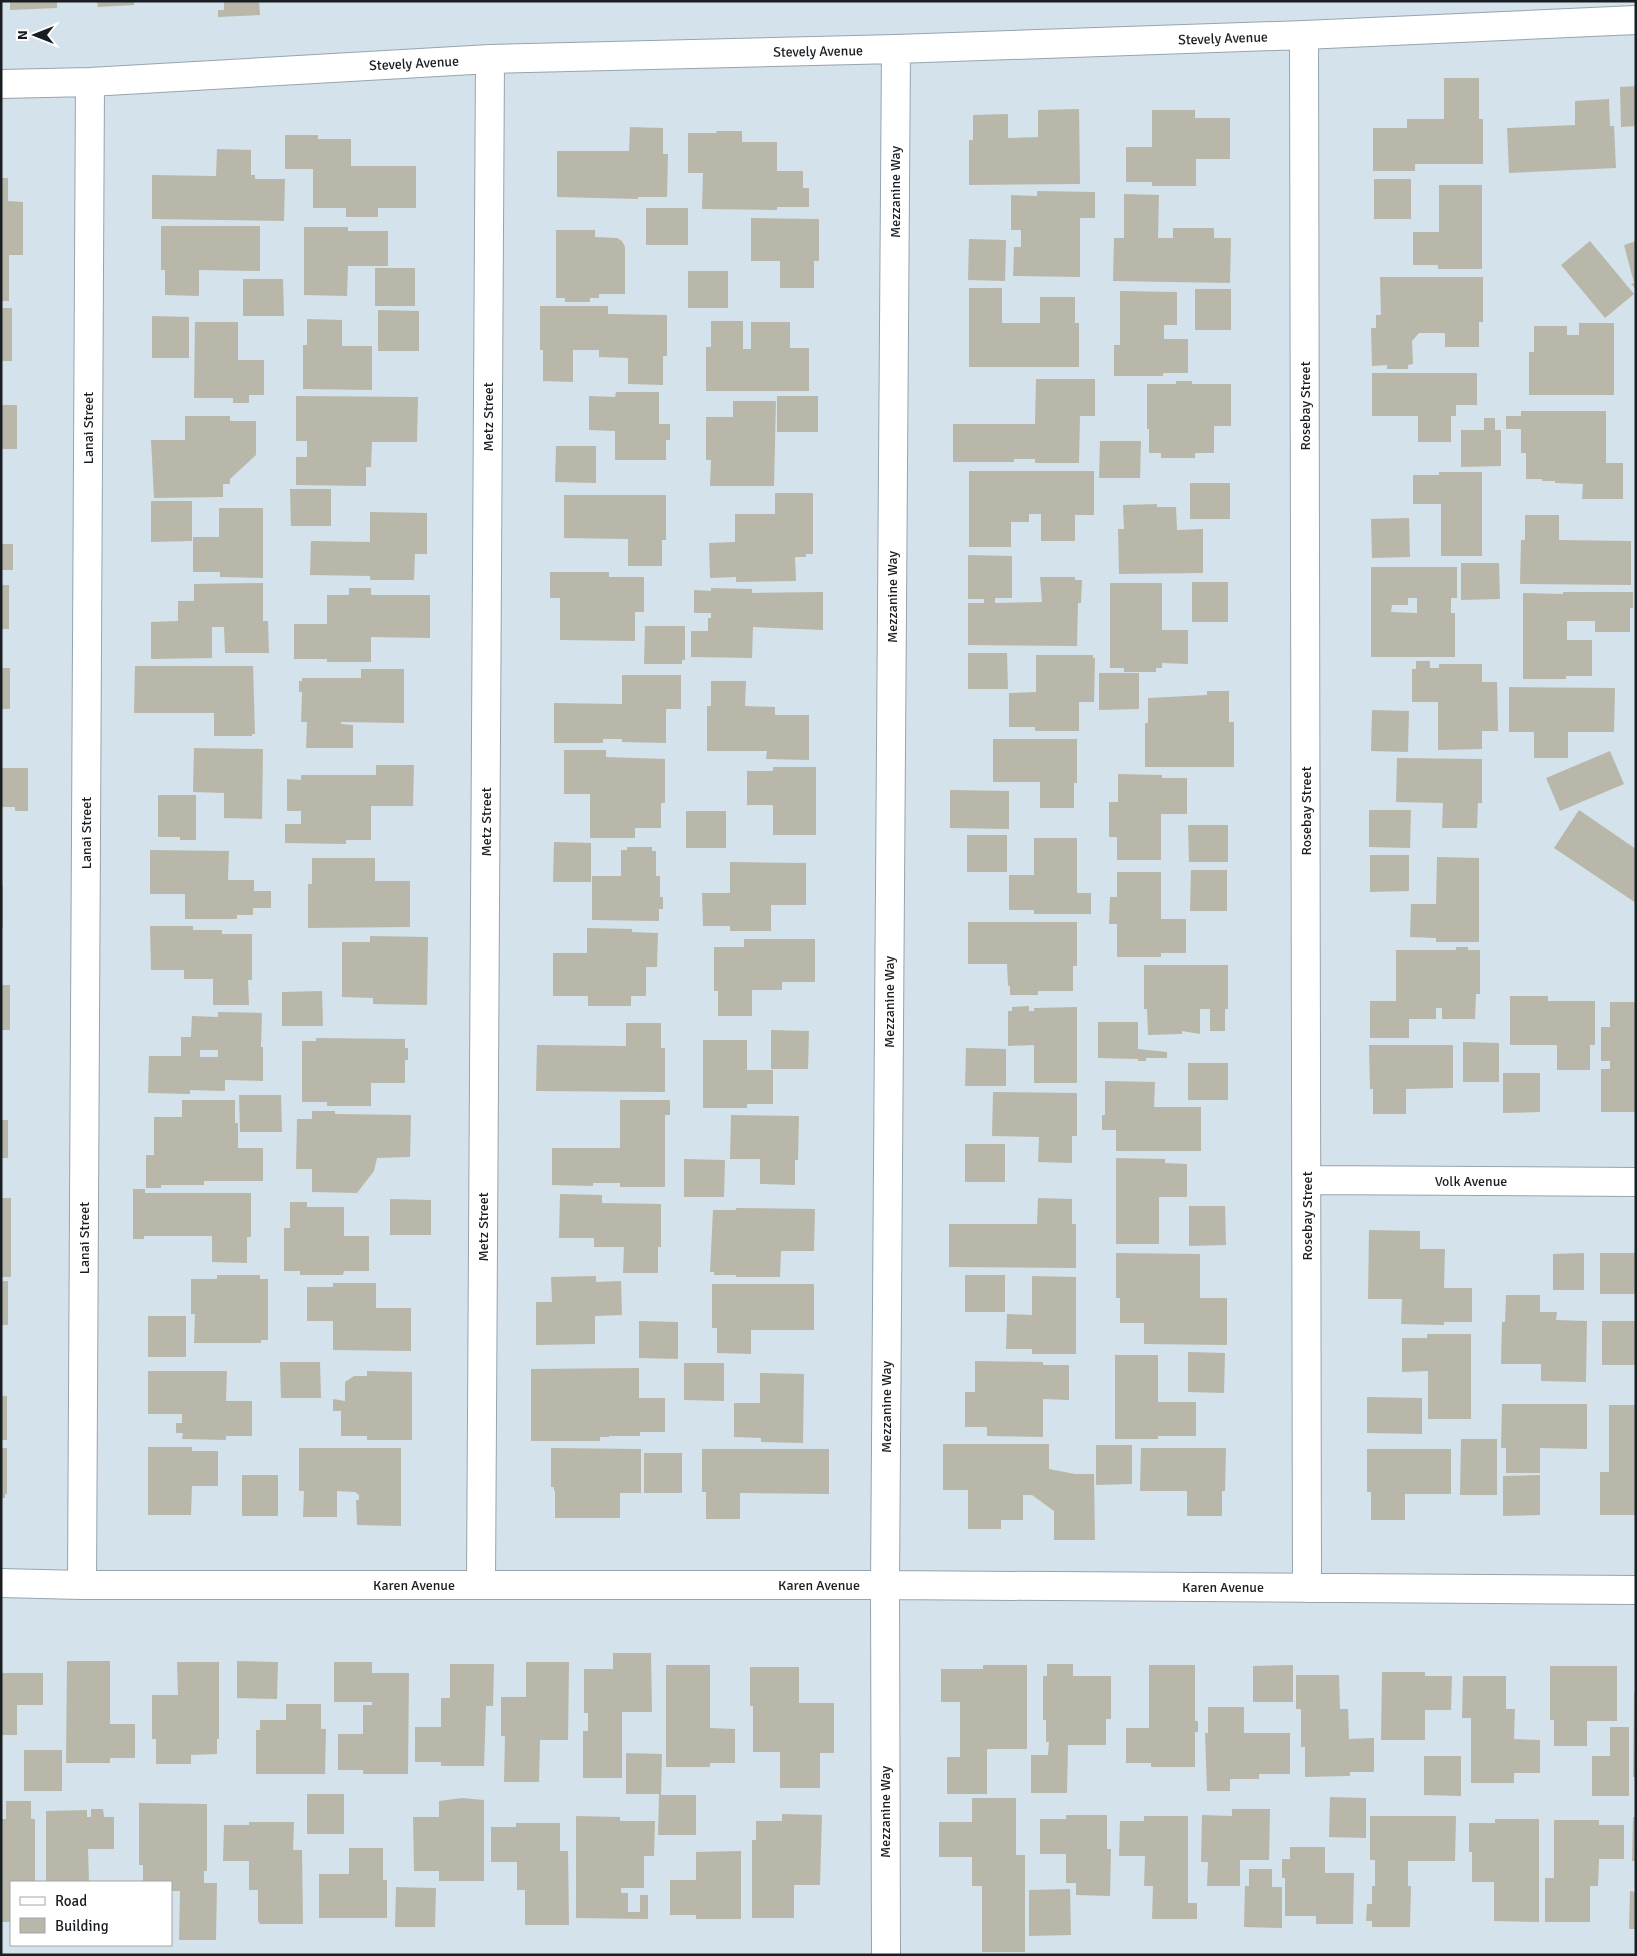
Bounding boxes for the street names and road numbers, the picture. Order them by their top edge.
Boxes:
street label: Stevely Avenue [1178,28,1268,49]
street label: Stevely Avenue [773,42,863,61]
street label: Stevely Avenue [369,53,459,74]
street label: Mezzanine Way [887,146,904,238]
street label: Rosebay Street [1297,361,1314,451]
street label: Metz Street [480,382,497,452]
street label: Lanai Street [80,392,97,464]
street label: Mezzanine Way [884,551,901,643]
street label: Rosebay Street [1298,766,1315,856]
street label: Metz Street [478,787,495,857]
street label: Lanai Street [78,797,95,869]
street label: Mezzanine Way [881,956,898,1048]
street label: Rosebay Street [1299,1171,1316,1261]
street label: Volk Avenue [1435,1173,1507,1190]
street label: Metz Street [475,1192,492,1262]
street label: Lanai Street [76,1202,93,1274]
street label: Mezzanine Way [878,1361,895,1453]
street label: Karen Avenue [373,1577,455,1594]
street label: Karen Avenue [778,1577,860,1594]
street label: Karen Avenue [1182,1579,1264,1596]
street label: Mezzanine Way [877,1766,894,1858]

